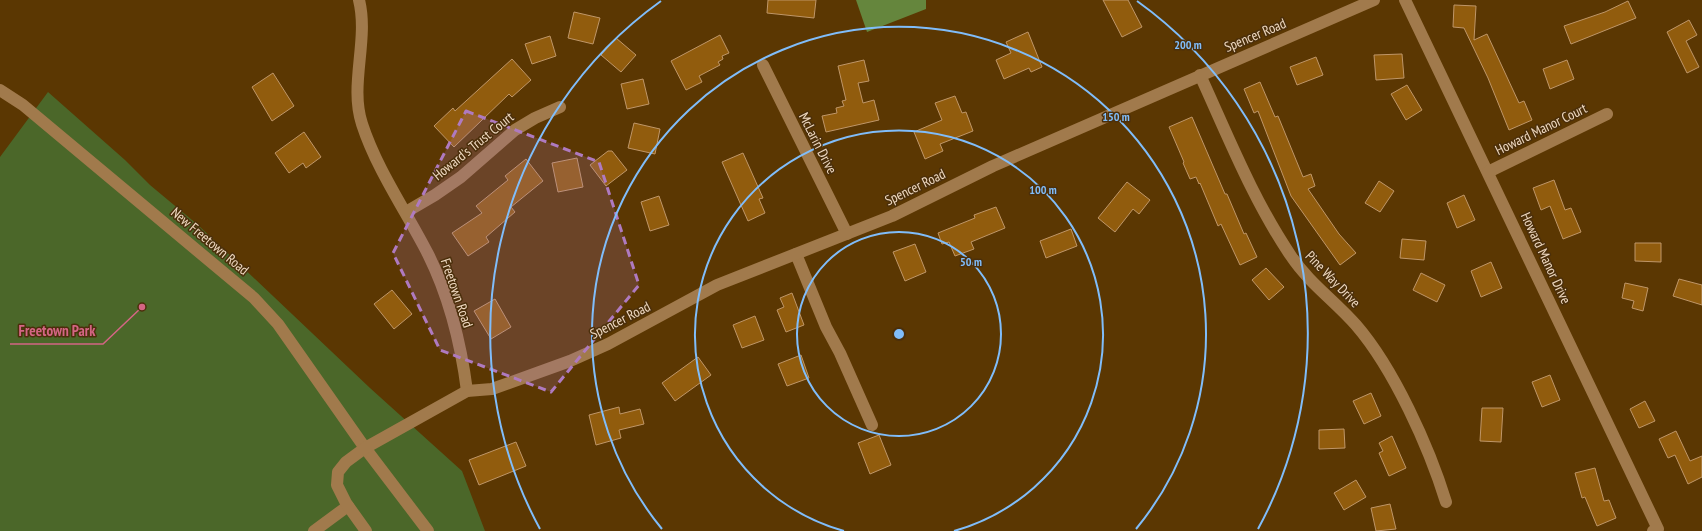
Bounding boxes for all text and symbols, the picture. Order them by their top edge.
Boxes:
street label: Spencer Road [1221,14,1289,56]
text: 200 m [1174,37,1202,52]
street label: Howard Manor Court [1492,99,1590,159]
street label: Howard's Trust Court [429,108,517,184]
street label: McLarin Drive [795,109,841,177]
text: 150 m [1102,109,1130,124]
street label: Spencer Road [882,165,948,209]
text: 100 m [1029,182,1057,197]
street label: New Freetown Road [167,203,253,279]
street label: Howard Manor Drive [1517,209,1575,307]
street label: Pine Way Drive [1302,247,1365,311]
text: 50 m [960,254,982,269]
street label: Freetown Road [437,256,477,330]
street label: Spencer Road [587,297,653,343]
callout: Freetown Park [10,317,103,344]
text: Freetown Park [19,321,96,340]
centre of rings [892,327,906,341]

